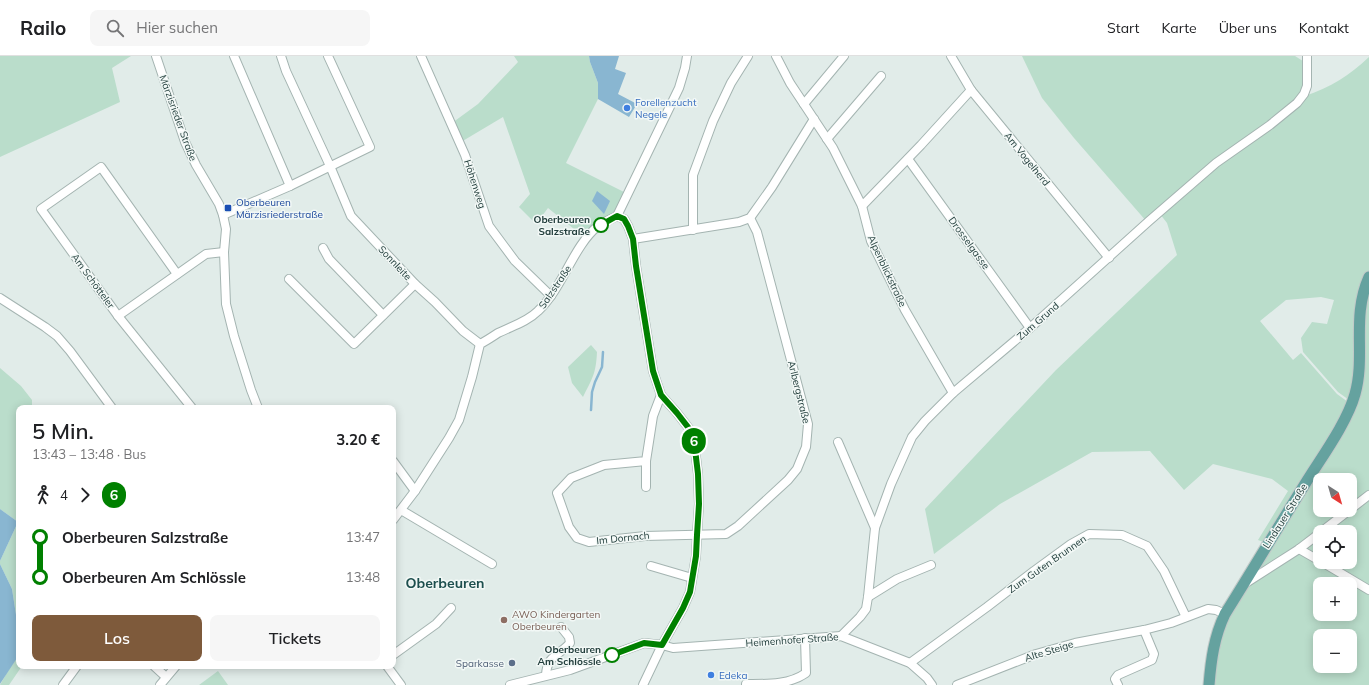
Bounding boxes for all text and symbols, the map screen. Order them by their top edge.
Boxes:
search box [90,10,370,46]
text: Railo [20,16,66,40]
icon: search [104,17,126,39]
text: Hier suchen [136,18,218,37]
text: Start [1107,19,1139,37]
text: Karte [1161,19,1197,37]
text: Über uns [1219,19,1277,37]
text: Kontakt [1299,19,1349,37]
street label: Märzisrieder Straße [156,73,200,163]
place label: Forellenzucht Negele [635,96,697,121]
marker: Forellenzucht Negele [622,103,632,113]
street label: Am Vogelherd [1001,129,1053,189]
street label: Höhenweg [461,158,489,210]
place label: Oberbeuren Märzisriederstraße [236,196,323,221]
marker: Oberbeuren Märzisriederstraße [223,203,233,213]
place label: Oberbeuren Salzstraße [534,213,591,238]
street label: Drosselgasse [946,214,992,272]
marker: Oberbeuren Salzstraße [593,217,609,233]
street label: Alpenblickstraße [865,233,909,309]
street label: Sonnleite [376,243,414,283]
street label: Am Schötteler [69,251,118,311]
street label: Salzstraße [536,263,574,311]
street label: Zum Grund [1014,299,1062,343]
street label: Arlbergstraße [785,359,813,425]
text: 5 Min. [32,417,94,445]
line badge: 6 [681,428,707,454]
text: 3.20 € [336,430,380,449]
text: 6 [690,432,698,450]
text: 13:43 – 13:48 · Bus [32,446,146,462]
north arrow [1313,473,1357,517]
map controls [1313,473,1357,673]
street label: Lindauer Straße [1260,481,1310,551]
icon: walk [32,484,54,506]
icon: forward [74,484,96,506]
text: 6 [110,486,118,504]
text: 4 [60,487,68,503]
button: locate [1313,525,1357,569]
text: Oberbeuren Salzstraße [62,528,228,547]
text: 13:47 [346,529,380,545]
street label: Im Dornach [596,529,650,547]
street label: Zum Guten Brunnen [1005,532,1089,596]
text: Oberbeuren Am Schlössle [62,568,246,587]
text: 13:48 [346,569,380,585]
district label: Oberbeuren [405,574,485,592]
button: + [1313,577,1357,621]
place label: AWO Kindergarten Oberbeuren [512,608,600,633]
button: Los [32,615,202,661]
button: Tickets [210,615,380,661]
marker: AWO Kindergarten Oberbeuren [499,615,509,625]
button: − [1313,629,1357,673]
street label: Heimenhofer Straße [745,630,839,650]
street label: Alte Steige [1023,637,1075,665]
place label: Oberbeuren Am Schlössle [538,643,602,668]
marker: Oberbeuren Am Schlössle [604,647,620,663]
place label: Sparkasse [456,657,504,670]
marker: Sparkasse [507,658,517,668]
place label: Edeka [719,669,747,682]
marker: Edeka [706,670,716,680]

